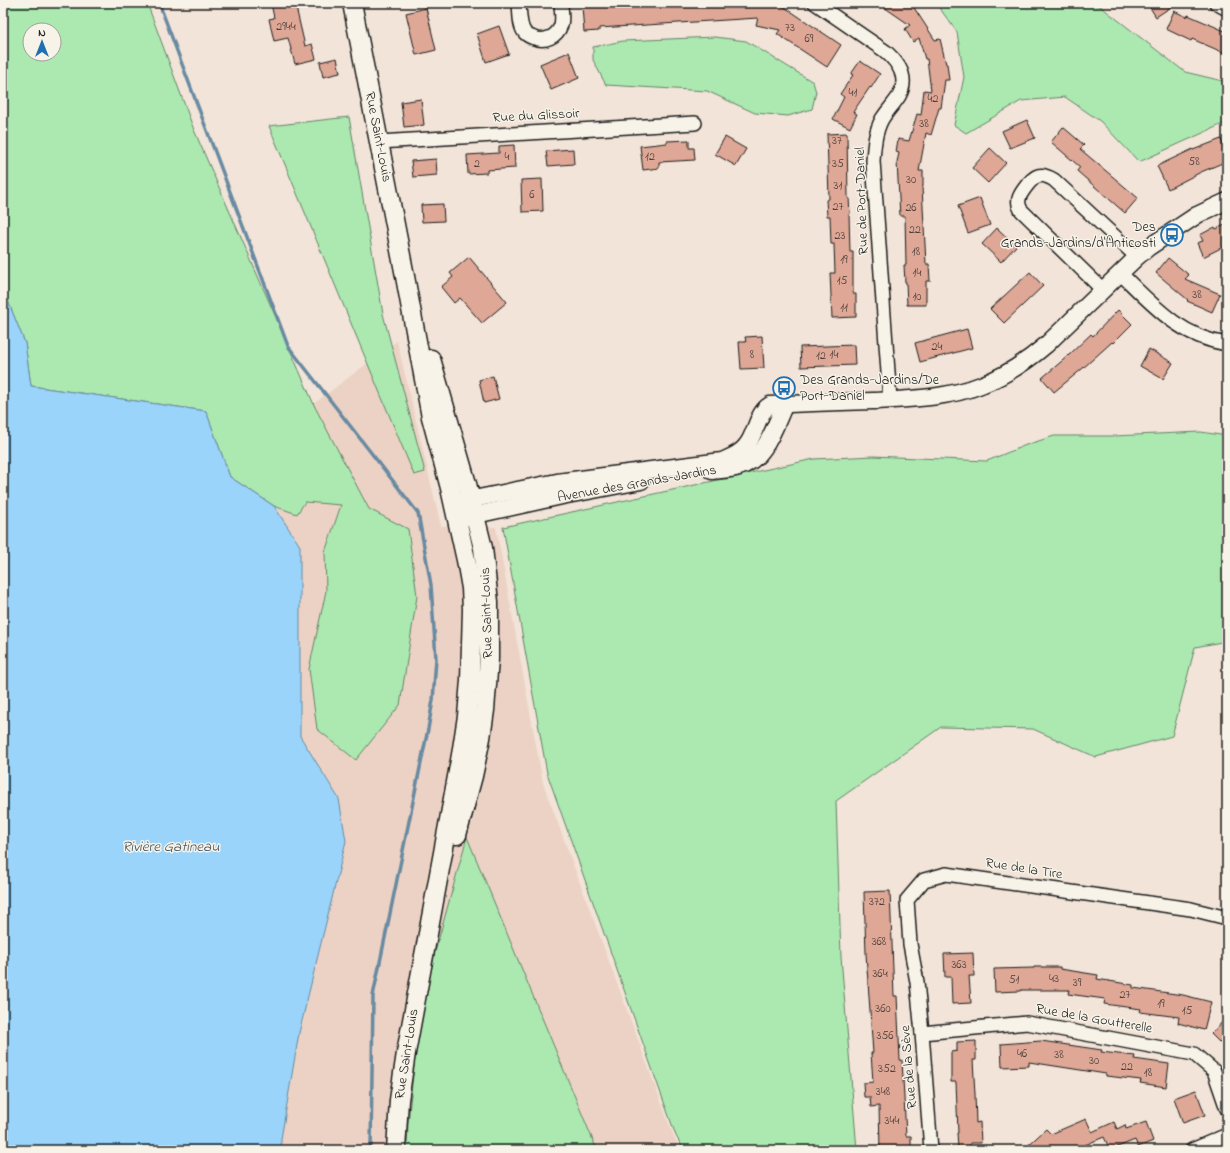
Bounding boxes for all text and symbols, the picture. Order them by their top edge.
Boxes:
house number: 2944 [276,18,296,36]
house number: 73 [785,19,795,37]
north arrow [22,22,62,62]
text: N [38,25,46,41]
house number: 69 [805,30,814,48]
house number: 41 [849,84,858,102]
street label: Rue Saint-Louis [359,90,397,184]
house number: 42 [928,90,938,108]
street label: Rue du Glissoir [492,103,581,129]
house number: 38 [919,115,929,133]
house number: 37 [832,132,842,150]
street label: Rue de Port-Daniel [850,147,874,255]
house number: 4 [505,148,510,166]
house number: 12 [645,148,655,166]
house number: 58 [1188,153,1200,171]
house number: 2 [474,155,480,173]
house number: 35 [832,155,844,173]
house number: 30 [906,171,916,189]
house number: 31 [834,177,843,195]
house number: 6 [529,186,535,204]
house number: 27 [833,198,844,216]
house number: 26 [905,199,917,217]
place label: Des Grands-Jardins/d'Anticosti [1001,217,1156,254]
house number: 22 [909,221,921,239]
bus stop icon: Des Grands-Jardins/d'Anticosti [1159,222,1185,248]
house number: 23 [835,227,846,245]
house number: 18 [912,243,921,261]
house number: 19 [840,251,848,269]
house number: 14 [913,264,921,282]
house number: 15 [837,272,847,290]
house number: 38 [1192,286,1202,304]
house number: 10 [912,288,922,306]
house number: 11 [840,299,848,317]
house number: 24 [932,338,943,356]
house number: 8 [750,346,755,364]
house number: 14 [830,346,838,364]
house number: 12 [816,347,826,365]
place label: Des Grands-Jardins/De Port-Daniel [799,370,940,407]
bus stop icon: Des Grands-Jardins/De Port-Daniel [771,375,797,401]
street label: Avenue des Grands-Jardins [556,460,718,508]
street label: Rue Saint-Louis [475,567,499,659]
water label: Rivière Gatineau [122,836,220,858]
street label: Rue de la Tire [984,853,1065,886]
house number: 372 [869,893,885,911]
house number: 368 [872,933,887,951]
house number: 363 [951,956,967,974]
house number: 364 [872,965,888,983]
house number: 43 [1049,970,1059,988]
house number: 51 [1009,971,1020,989]
house number: 39 [1073,974,1082,992]
house number: 27 [1120,986,1131,1004]
house number: 19 [1157,995,1165,1013]
street label: Rue de la Goutterelle [1034,998,1155,1040]
house number: 360 [875,1000,891,1018]
house number: 15 [1182,1002,1192,1020]
street label: Rue Saint-Louis [389,1007,425,1101]
street label: Rue de la Sève [895,1024,923,1110]
house number: 356 [876,1027,894,1045]
house number: 46 [1017,1045,1028,1063]
house number: 38 [1054,1046,1064,1064]
house number: 30 [1089,1052,1099,1070]
house number: 22 [1121,1058,1133,1076]
house number: 352 [878,1060,896,1078]
house number: 18 [1144,1064,1153,1082]
house number: 348 [876,1083,891,1101]
house number: 344 [885,1112,899,1130]

